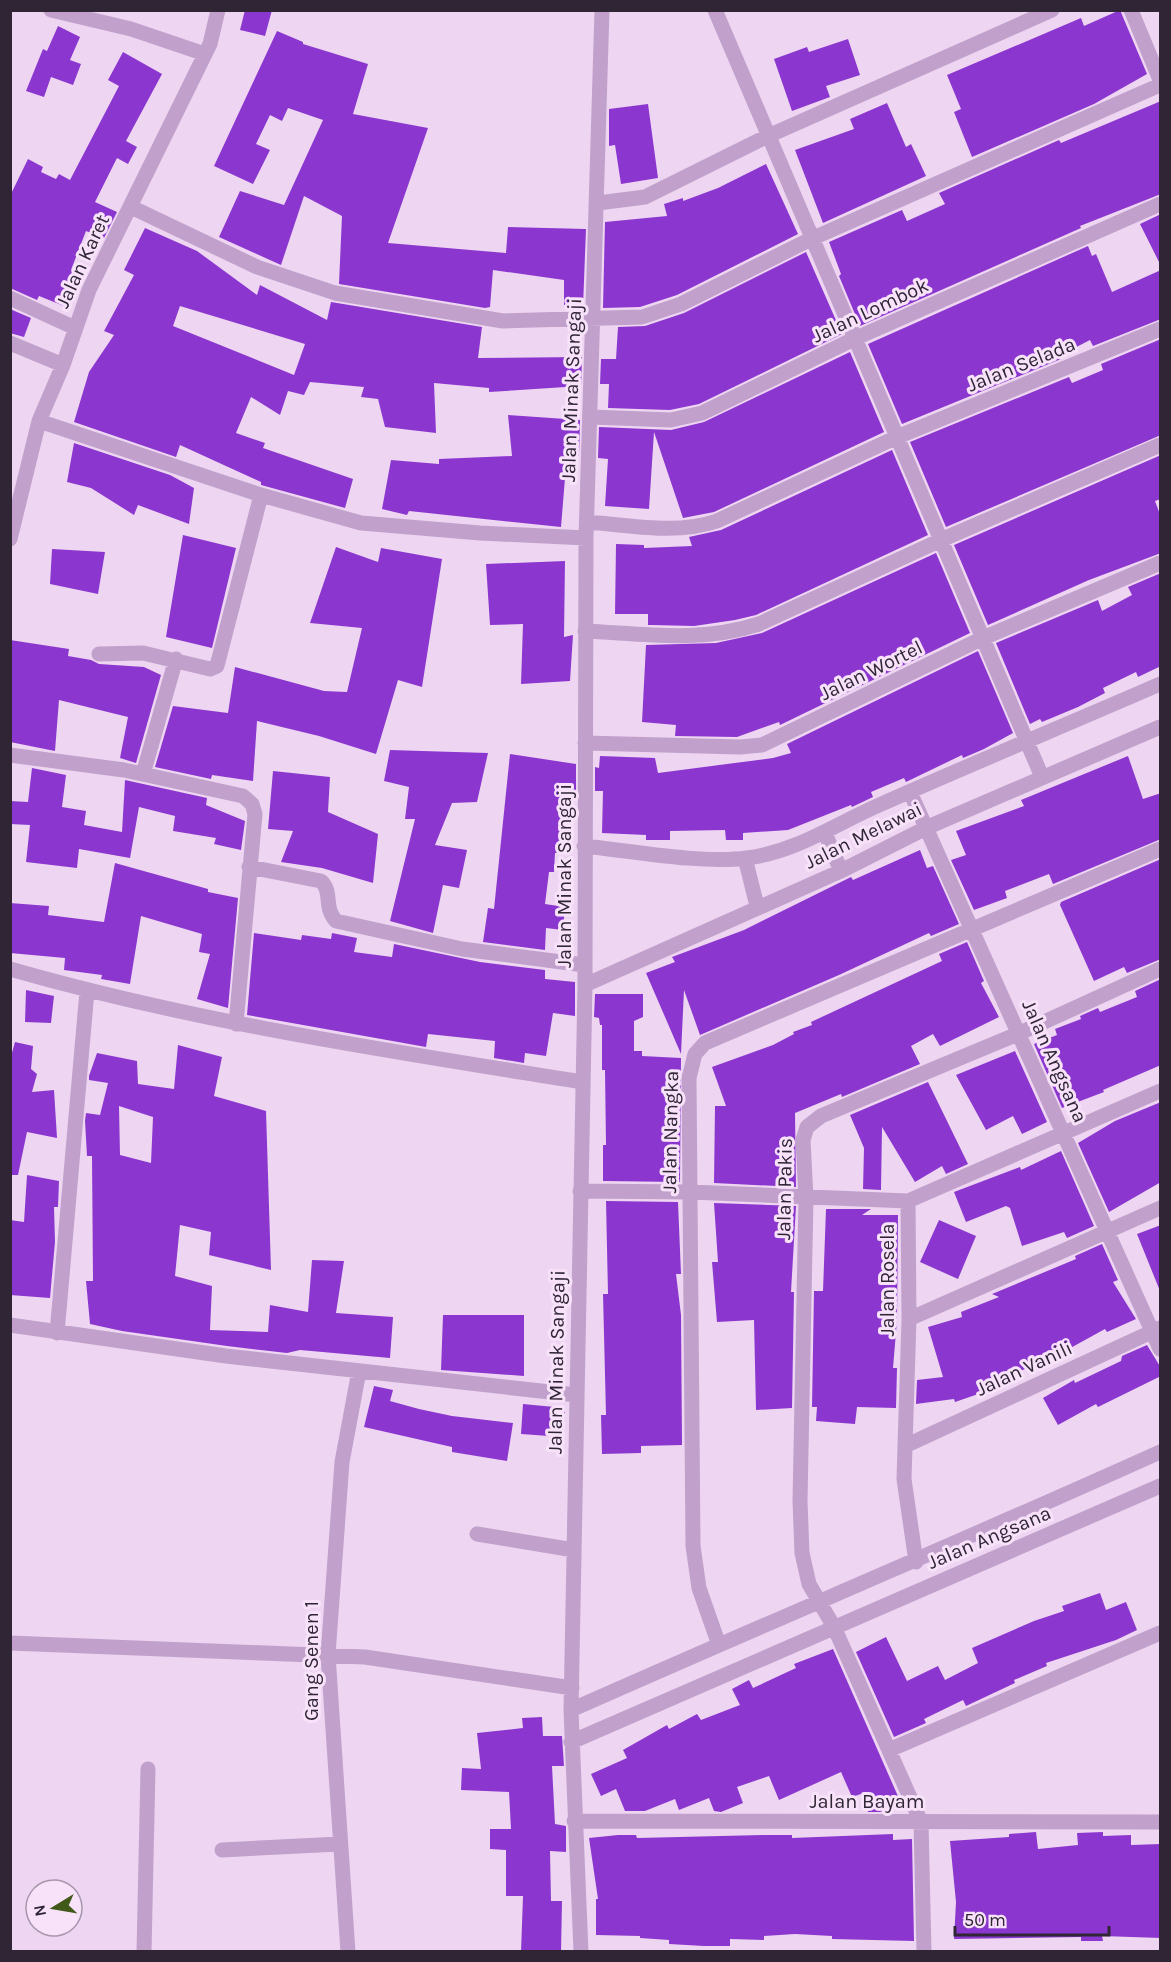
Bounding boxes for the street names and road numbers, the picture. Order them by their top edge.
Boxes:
street label: Jalan Karet [51,210,114,312]
street label: Jalan Lombok [808,273,932,347]
street label: Jalan Minak Sangaji [557,298,586,482]
street label: Jalan Selada [964,332,1079,397]
street label: Jalan Wortel [816,636,926,705]
street label: Jalan Minak Sangaji [553,784,576,968]
street label: Jalan Melawai [801,797,926,874]
street label: Jalan Angsana [1017,996,1092,1126]
street label: Jalan Nangka [658,1070,683,1194]
street label: Jalan Pakis [772,1138,797,1240]
street label: Jalan Rosela [876,1223,899,1337]
street label: Jalan Minak Sangaji [543,1270,570,1454]
street label: Jalan Vanili [972,1336,1076,1401]
street label: Jalan Angsana [924,1501,1054,1574]
street label: Gang Senen 1 [300,1601,323,1721]
street label: Jalan Bayam [810,1790,924,1813]

